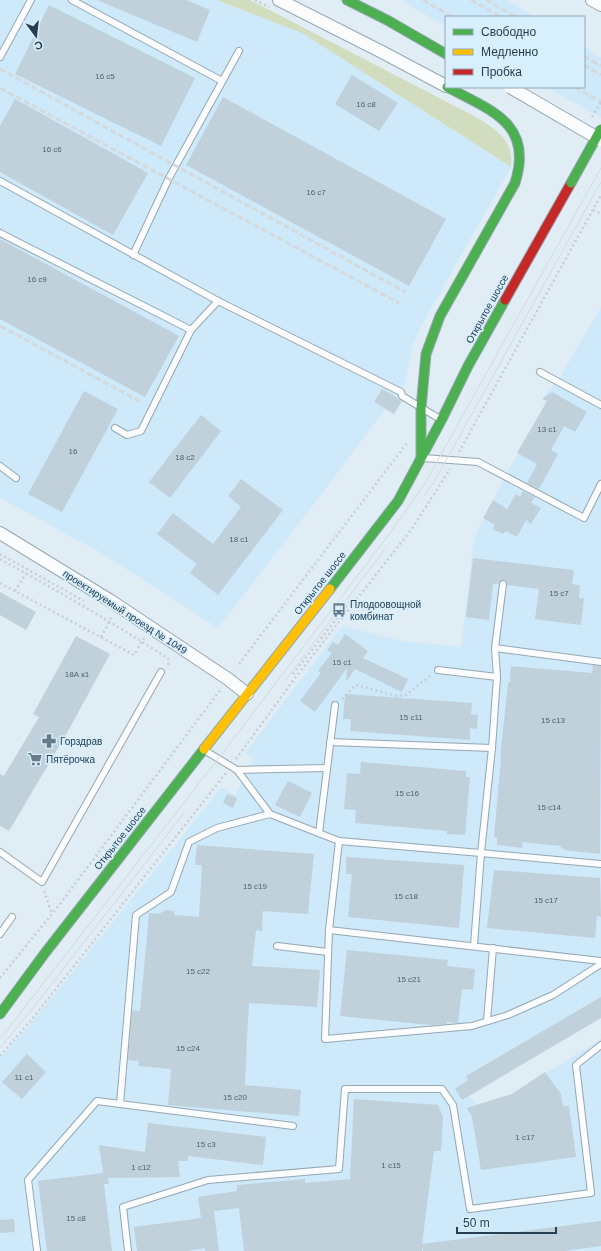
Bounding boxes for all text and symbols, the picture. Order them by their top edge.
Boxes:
north arrow [16,16,56,56]
legend [445,16,585,88]
text: Свободно [481,25,536,39]
text: С [33,39,44,52]
text: Медленно [481,45,538,59]
text: Пробка [481,65,522,79]
house number: 16 с5 [95,72,115,81]
house number: 16 с8 [356,100,376,109]
house number: 16 с6 [42,145,62,154]
house number: 16 с7 [306,188,326,197]
street label: Открытое шоссе [464,272,511,345]
house number: 16 с9 [27,275,47,284]
house number: 13 с1 [537,425,557,434]
house number: 16 [69,447,78,456]
house number: 18 c2 [175,453,195,462]
house number: 18 c1 [229,535,249,544]
street label: Открытое шоссе [292,549,348,617]
street label: проектируемый проезд № 1049 [61,568,189,657]
house number: 15 с7 [549,589,569,598]
place label: Плодоовощной комбинат [350,599,421,622]
bus stop icon: Плодоовощной комбинат [331,602,347,618]
house number: 15 с1 [332,658,352,667]
house number: 18А к1 [65,670,90,679]
house number: 15 с11 [399,713,423,722]
house number: 15 с13 [541,716,566,725]
pharmacy icon: Горздрав [41,733,57,749]
place label: Горздрав [60,736,102,747]
supermarket icon: Пятёрочка [27,751,43,767]
place label: Пятёрочка [46,754,95,765]
house number: 15 с16 [395,789,420,798]
house number: 15 с14 [537,803,562,812]
street label: Открытое шоссе [92,804,148,872]
house number: 15 с19 [243,882,268,891]
house number: 15 с18 [394,892,419,901]
house number: 15 с17 [534,896,559,905]
house number: 15 с22 [186,967,211,976]
house number: 15 с21 [397,975,422,984]
house number: 15 с24 [176,1044,201,1053]
house number: 11 с1 [15,1073,34,1082]
house number: 15 с20 [223,1093,248,1102]
house number: 1 с17 [515,1133,535,1142]
house number: 15 с3 [196,1140,216,1149]
house number: 1 с15 [381,1161,401,1170]
house number: 1 с12 [131,1163,151,1172]
scale bar [457,1209,556,1235]
house number: 15 с8 [66,1214,86,1223]
text: 50 m [463,1216,490,1230]

